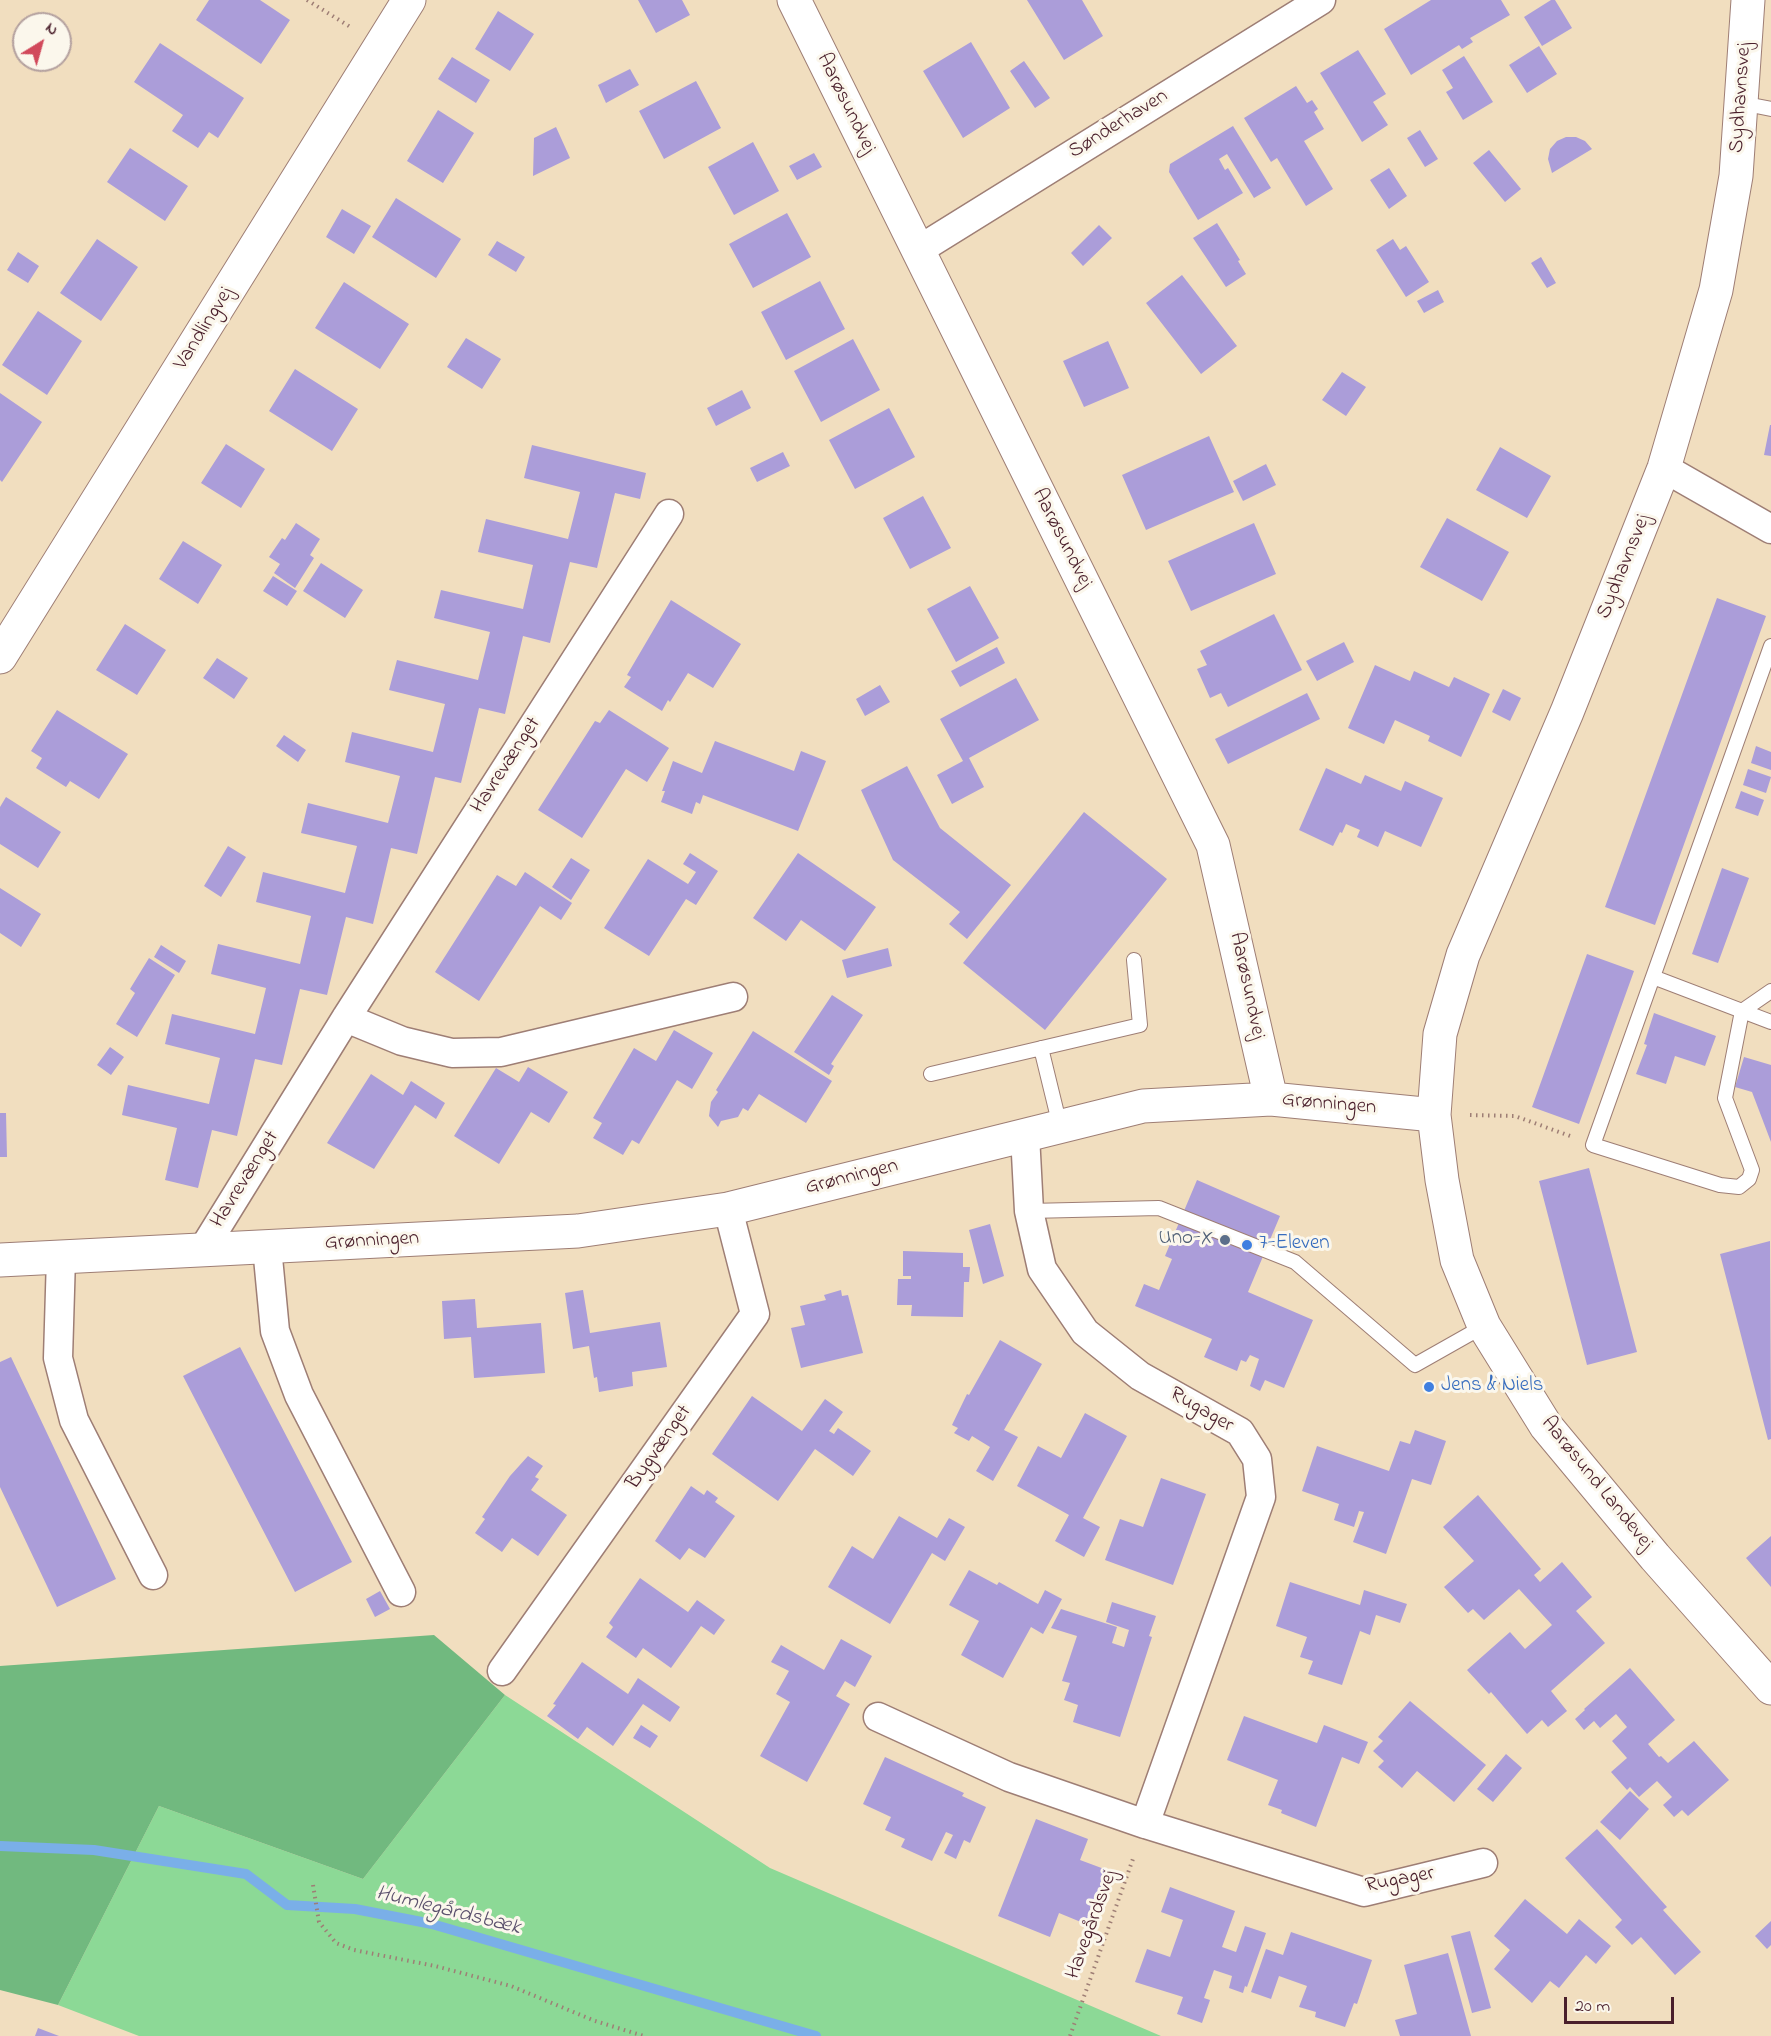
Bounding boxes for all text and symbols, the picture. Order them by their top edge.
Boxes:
north arrow [12,12,72,72]
text: N [40,16,63,42]
street label: Sydhavnsvej [1726,42,1758,154]
street label: Aarøsundvej [810,50,880,158]
street label: Sønderhaven [1065,85,1173,165]
street label: Vandlingvej [170,283,240,375]
street label: Aarøsundvej [1025,485,1097,593]
street label: Sydhavnsvej [1593,511,1657,623]
street label: Havrevænget [467,713,547,819]
street label: Aarøsundvej [1222,930,1270,1042]
street label: Grønningen [1281,1088,1377,1122]
street label: Havrevænget [206,1127,286,1233]
street label: Grønningen [803,1154,901,1202]
street label: Grønningen [324,1227,420,1257]
place label: Uno-X [1158,1227,1213,1253]
place label: 7-Eleven [1259,1232,1330,1258]
marker: Uno-X [1218,1233,1232,1247]
marker: 7-Eleven [1240,1238,1254,1252]
place label: Jens & Niels [1441,1374,1543,1400]
marker: Jens & Niels [1422,1380,1436,1394]
street label: Rugager [1165,1383,1237,1439]
street label: Bygvænget [622,1401,698,1495]
street label: Aarøsund Landevej [1534,1412,1658,1556]
street label: Rugager [1363,1862,1437,1900]
street label: Havegårdsvej [1062,1867,1124,1983]
water label: Humlegårdsbæk [373,1881,523,1943]
scale bar [1567,1985,1676,2023]
text: 20 m [1575,1994,1610,2020]

